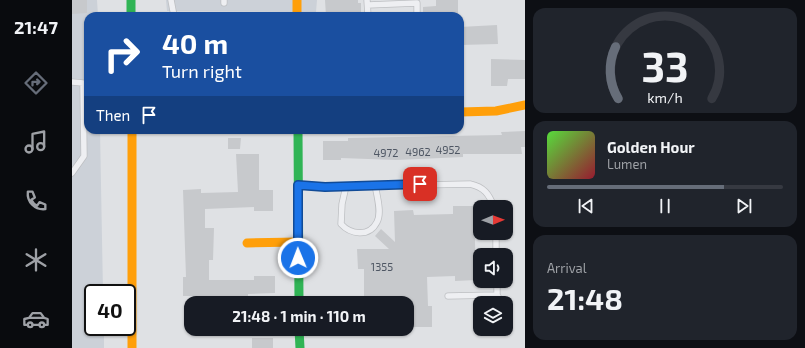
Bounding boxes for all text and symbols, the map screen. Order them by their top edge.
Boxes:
text: 21:47 [14,16,58,38]
text: 40 m [162,26,228,60]
icon: right [96,28,148,80]
text: 33 [641,39,689,89]
text: Turn right [162,60,242,82]
icon: directions [22,69,50,97]
text: km/h [647,88,683,105]
icon: arrive [138,104,160,126]
text: Then [96,106,130,124]
icon: music [22,128,50,156]
text: Golden Hour [607,138,695,156]
house number: 4952 [435,143,461,156]
house number: 4962 [405,145,431,158]
house number: 4972 [374,146,398,159]
text: Lumen [607,156,647,172]
pin [403,167,437,201]
icon: arrive [409,173,431,195]
icon: phone [22,187,50,215]
icon: previous [575,195,597,217]
icon: pause [654,195,676,217]
icon: next [733,195,755,217]
north arrow [473,200,513,240]
map controls [473,200,513,336]
position arrow [277,237,319,279]
icon: climate [22,246,50,274]
button: sound [473,248,513,288]
house number: 1355 [371,260,393,273]
text: Arrival [547,260,587,276]
text: 21:48 [547,280,623,316]
speed limit sign: 40 [84,284,136,336]
button: layers [473,296,513,336]
icon: car [22,305,50,333]
text: 21:48 · 1 min · 110 m [232,307,366,325]

